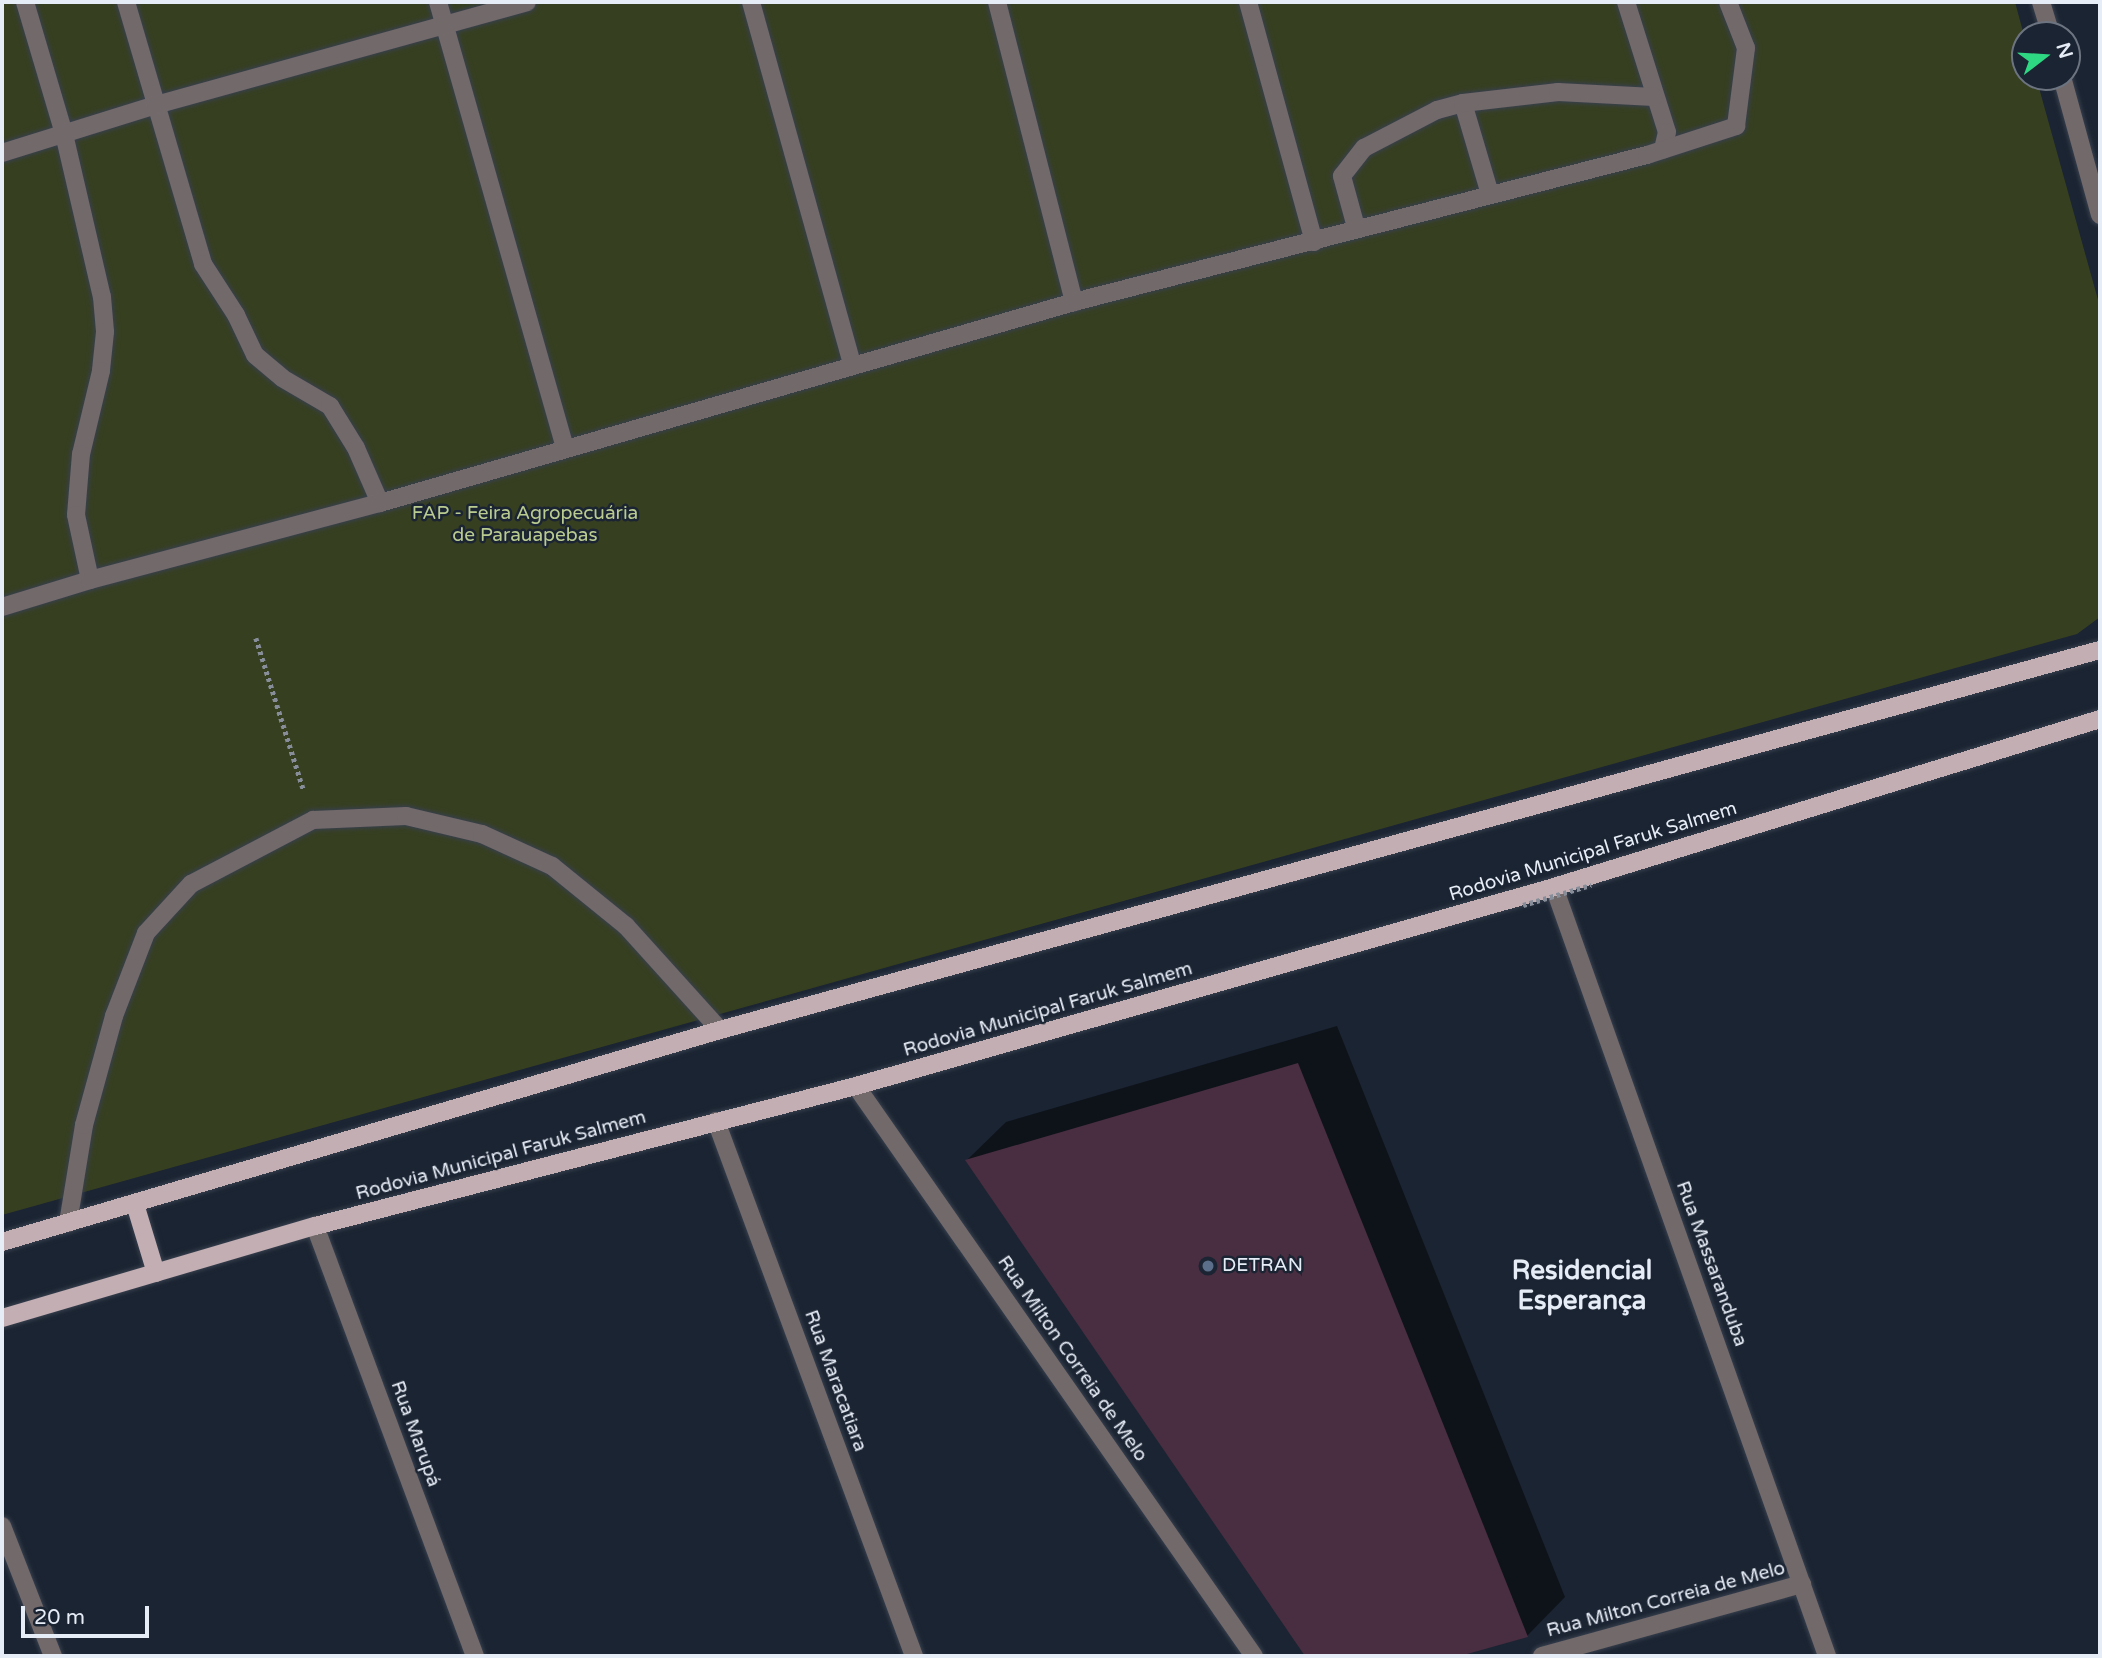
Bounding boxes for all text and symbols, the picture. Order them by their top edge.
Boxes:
north arrow [2011,21,2081,91]
text: N [2051,40,2077,61]
park label: FAP - Feira Agropecuária de Parauapebas [412,503,638,547]
street label: Rodovia Municipal Faruk Salmem [1446,797,1740,907]
street label: Rodovia Municipal Faruk Salmem [901,958,1195,1062]
street label: Rodovia Municipal Faruk Salmem [353,1106,649,1206]
street label: Rua Massaranduba [1670,1178,1752,1350]
street label: Rua Milton Correia de Melo [992,1252,1152,1466]
place label: DETRAN [1222,1255,1303,1277]
district label: Residencial Esperança [1512,1255,1652,1316]
marker: DETRAN [1200,1258,1216,1274]
street label: Rua Maracatiara [799,1307,871,1455]
street label: Rua Marupá [385,1378,445,1490]
street label: Rua Milton Correia de Melo [1544,1557,1788,1643]
scale bar [24,1592,152,1636]
text: 20 m [34,1605,85,1630]

